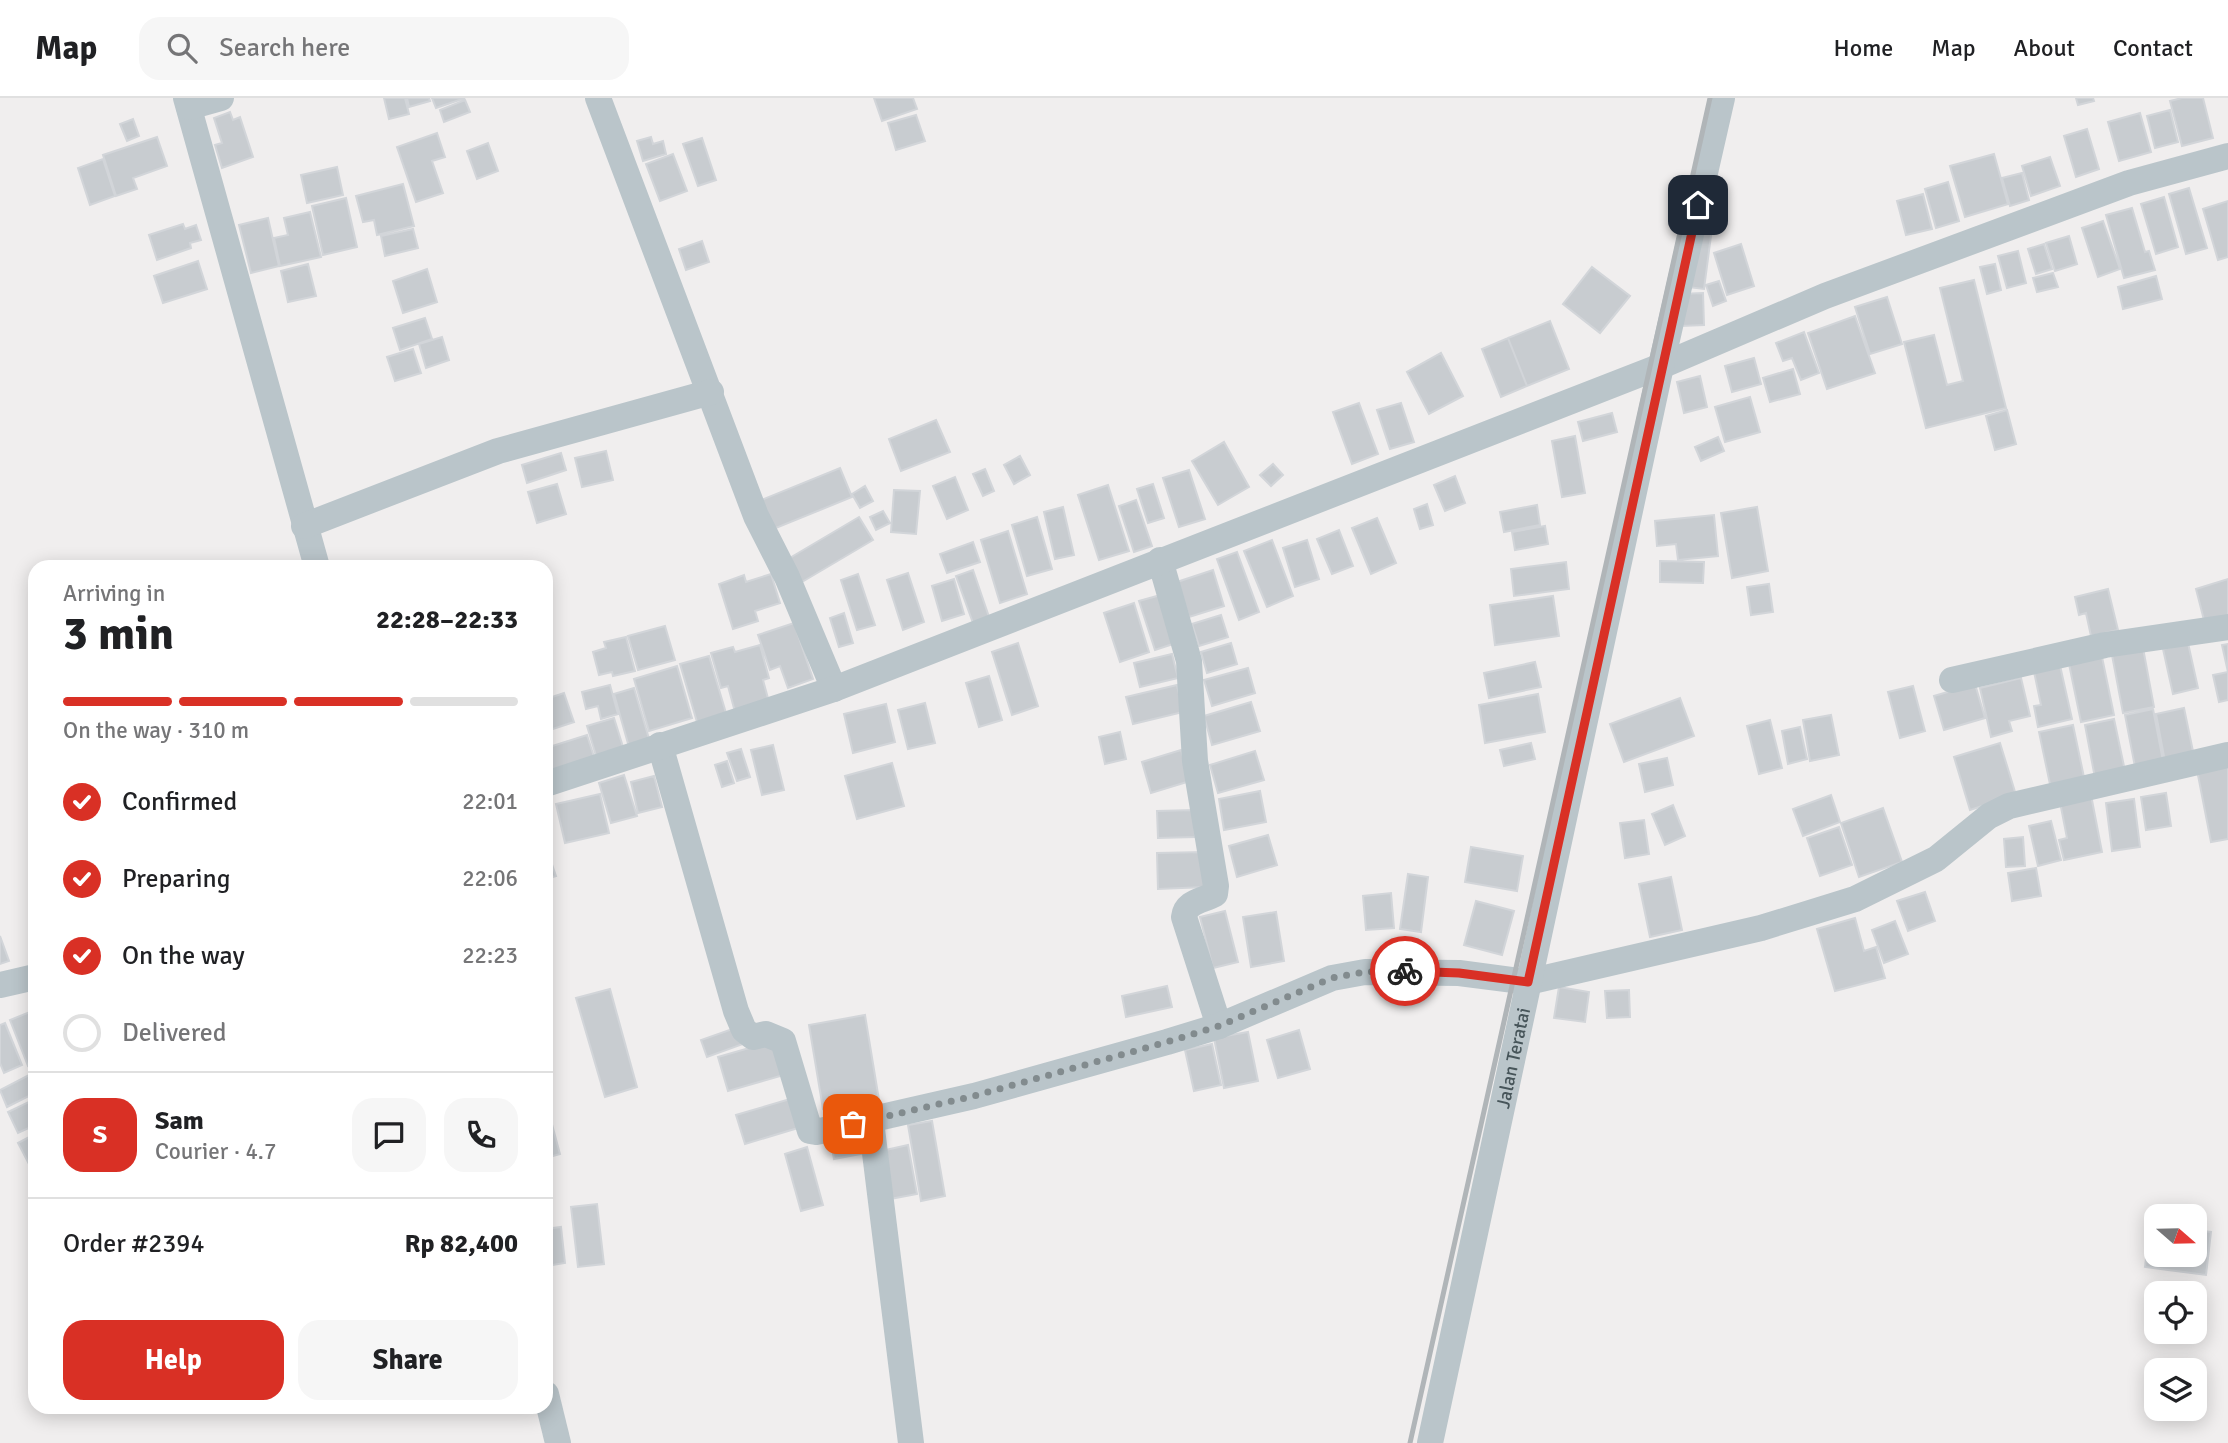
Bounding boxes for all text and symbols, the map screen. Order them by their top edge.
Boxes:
search box [139,17,629,80]
text: Map [35,28,97,69]
icon: search [163,29,201,67]
text: Search here [219,32,350,64]
text: Home [1833,33,1893,63]
text: Map [1931,33,1976,63]
text: About [2014,33,2075,63]
text: Contact [2113,33,2193,63]
pin [1668,175,1728,235]
icon: home [1679,186,1717,224]
text: Arriving in [63,579,165,608]
text: 22:28–22:33 [376,604,518,636]
text: 3 min [63,606,174,662]
text: On the way · 310 m [63,716,249,745]
icon: check [63,783,101,821]
text: Confirmed [122,786,237,818]
text: 22:01 [462,787,518,816]
icon: check [63,860,101,898]
text: Preparing [122,863,230,895]
text: 22:06 [462,864,518,893]
courier [1370,936,1440,1006]
icon: check [63,937,101,975]
text: On the way [122,940,245,972]
text: 22:23 [462,941,518,970]
icon: bike [1386,952,1424,990]
street label: Jalan Teratai [1491,1005,1536,1111]
text: Delivered [122,1017,227,1049]
pin [823,1094,883,1154]
button: chat [352,1098,426,1172]
button: phone [444,1098,518,1172]
text: Sam [155,1105,204,1137]
icon: bag [834,1105,872,1143]
text: S [93,1119,107,1151]
text: Courier · 4.7 [155,1137,276,1166]
north arrow [2144,1204,2207,1267]
map controls [2144,1204,2207,1421]
text: Order #2394 [63,1228,204,1260]
text: Rp 82,400 [404,1228,518,1260]
button: locate [2144,1281,2207,1344]
button: Help [63,1320,284,1400]
button: Share [298,1320,518,1400]
button: layers [2144,1358,2207,1421]

